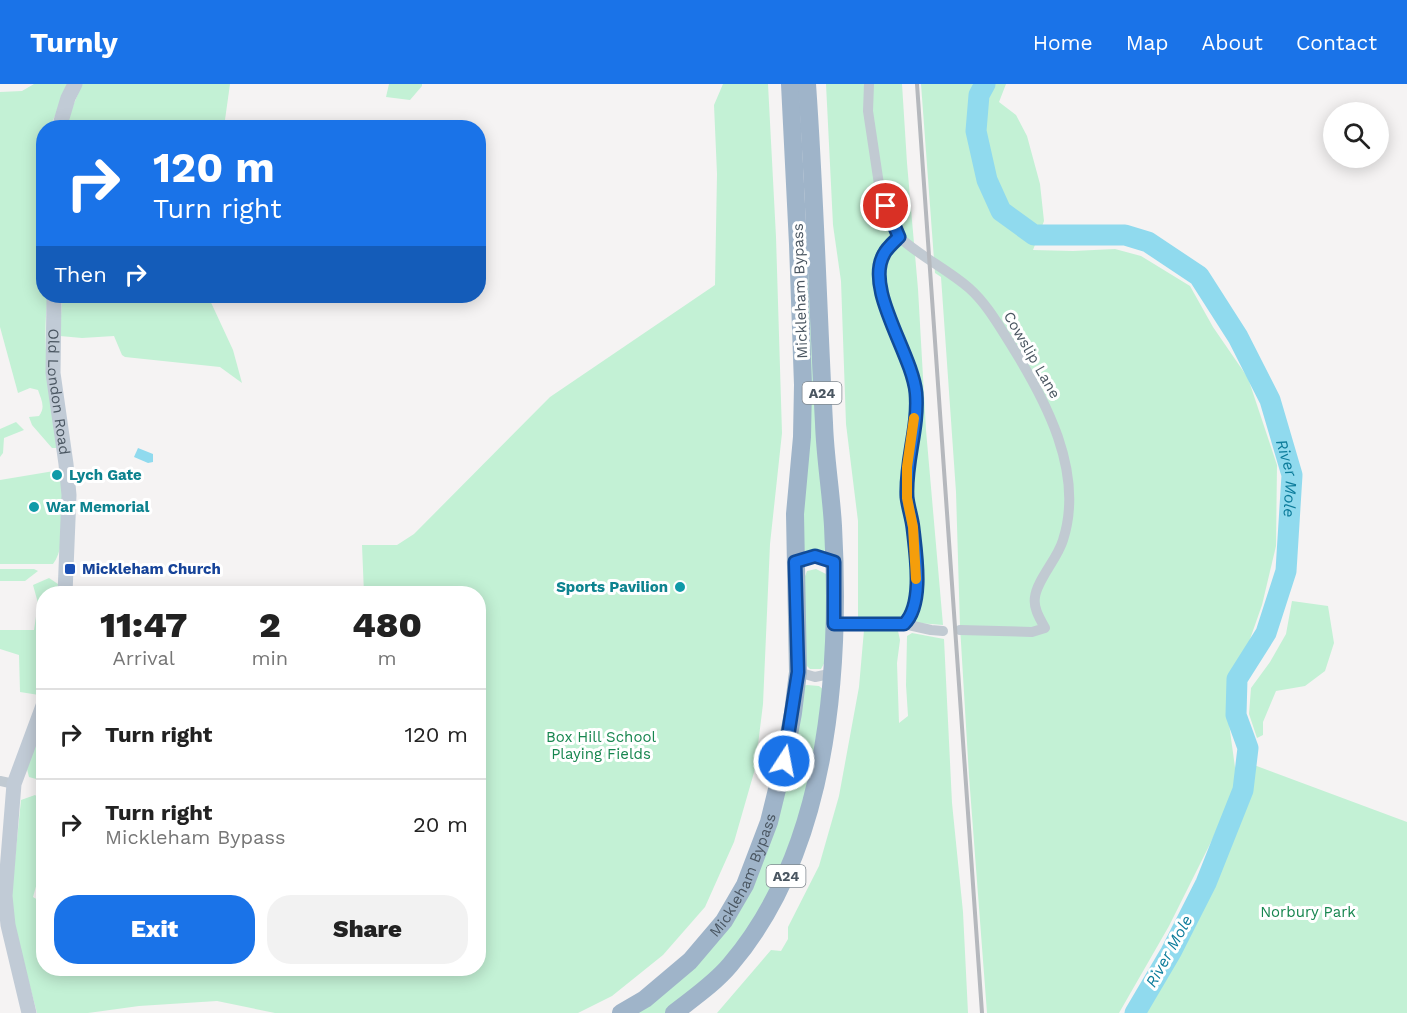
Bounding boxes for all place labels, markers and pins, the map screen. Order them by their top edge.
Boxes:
pin [860,180,911,231]
place label: Lych Gate [69,466,142,484]
marker: Lych Gate [50,468,64,482]
place label: War Memorial [46,498,149,516]
marker: War Memorial [27,500,41,514]
place label: Mickleham Church [82,560,221,578]
marker: Mickleham Church [63,562,77,576]
place label: Sports Pavilion [556,578,668,596]
marker: Sports Pavilion [673,580,687,594]

